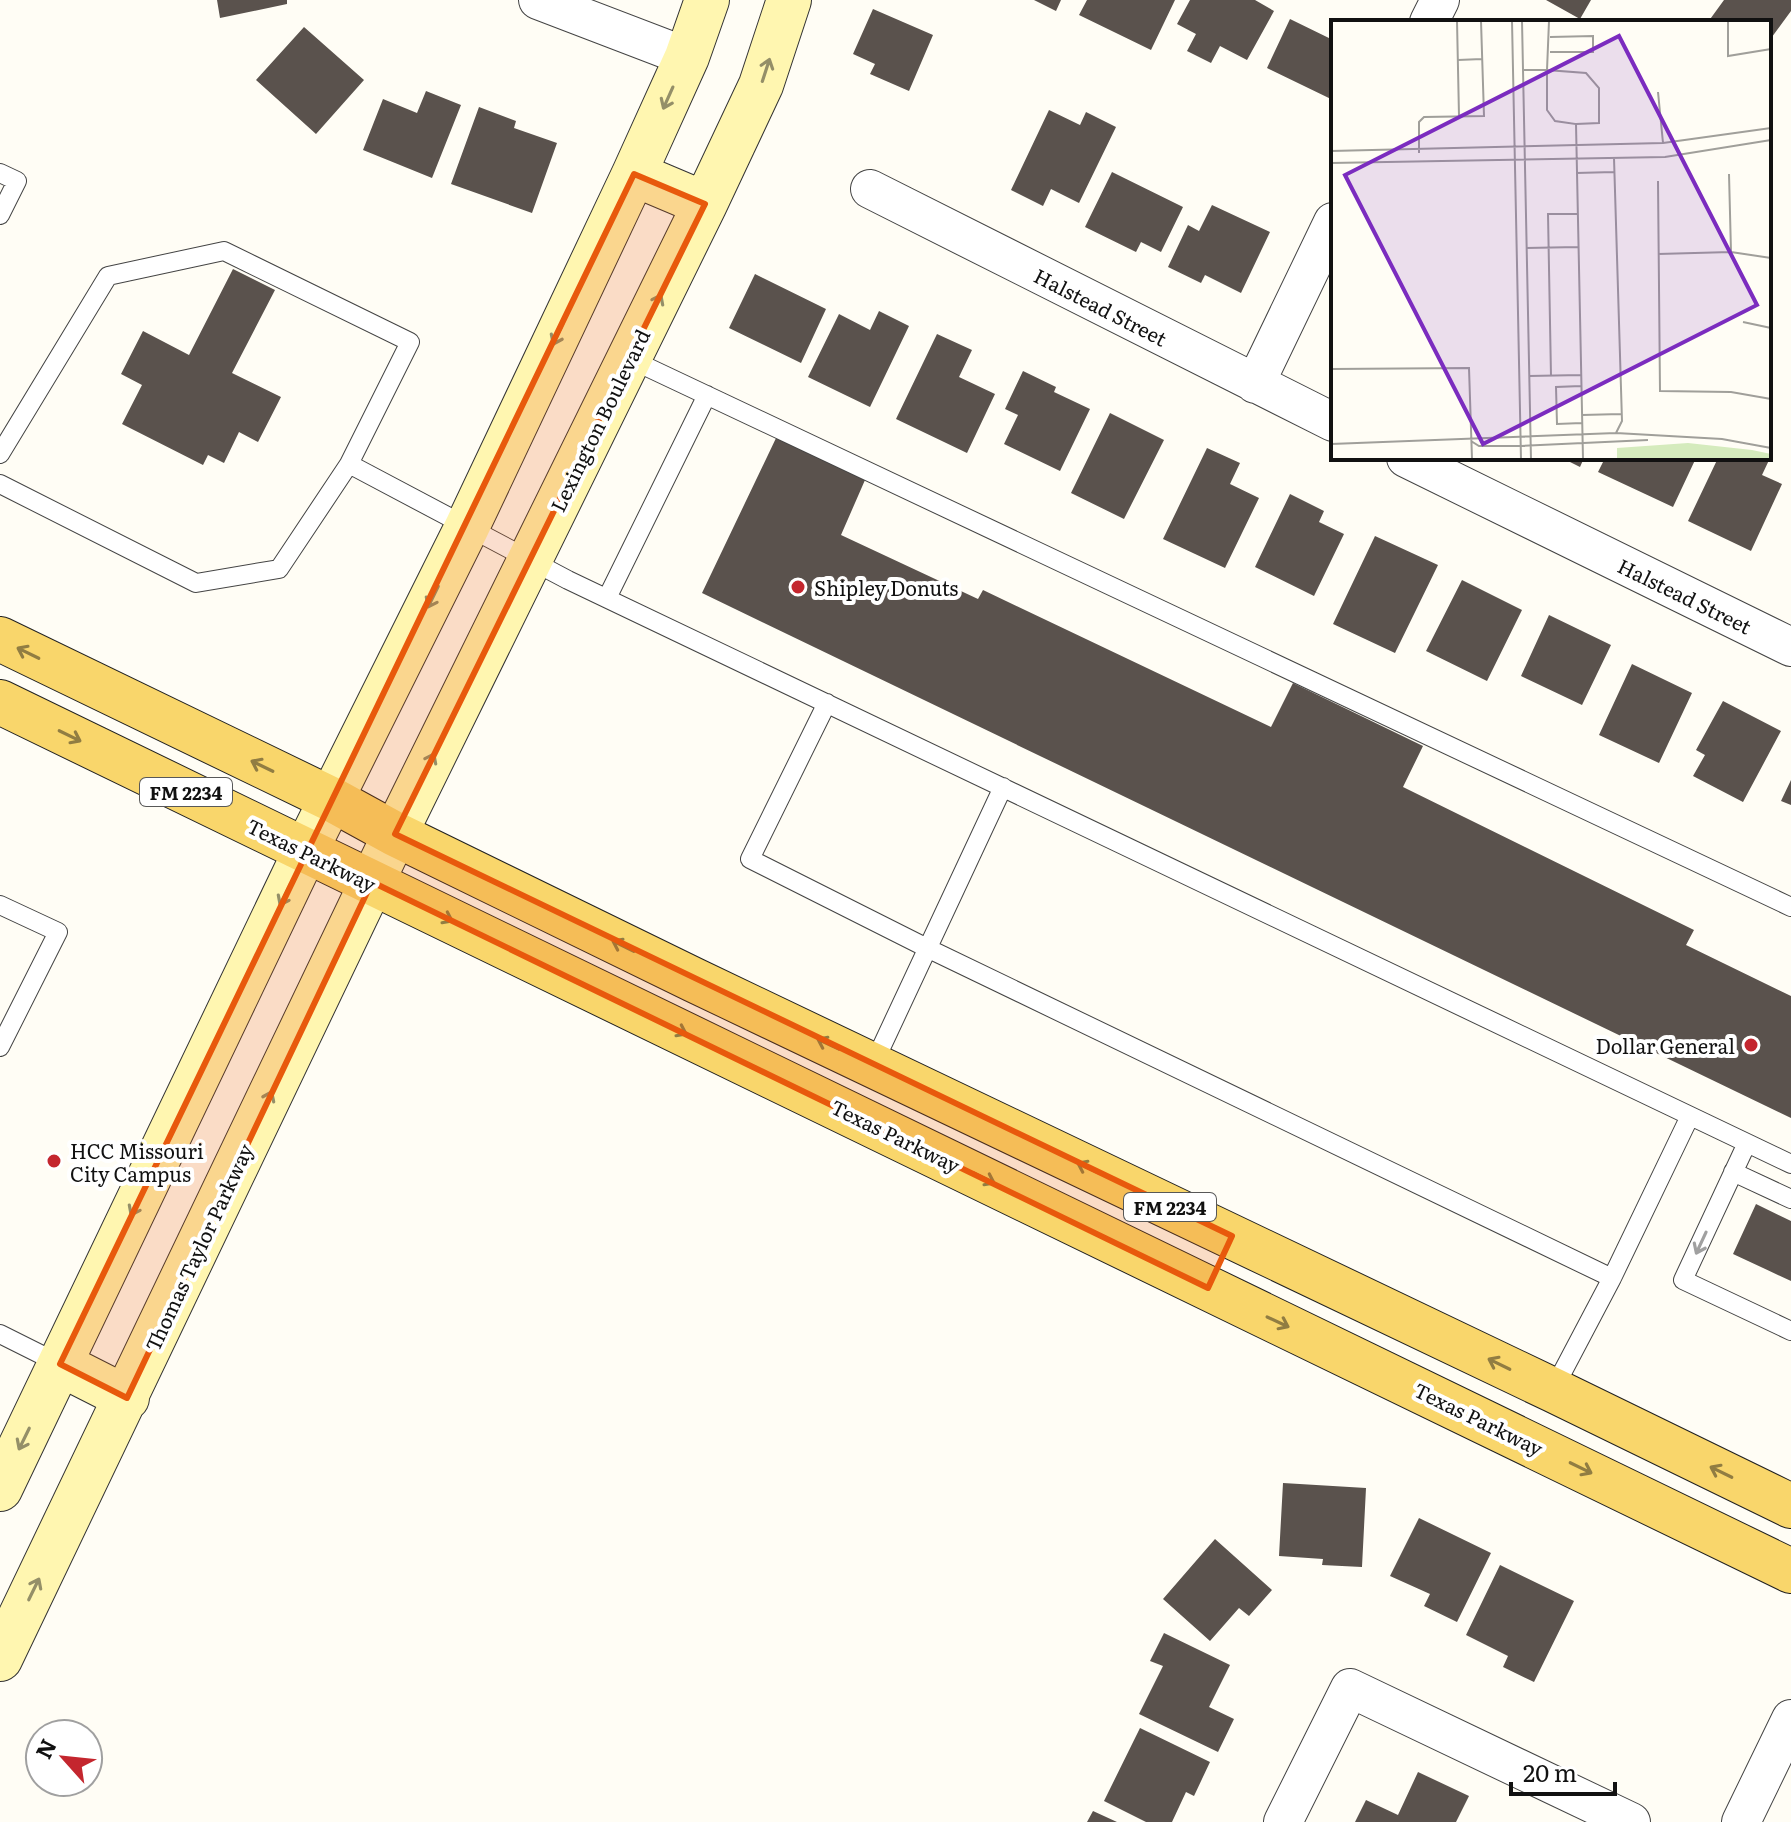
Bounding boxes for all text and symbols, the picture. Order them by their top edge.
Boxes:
inset map [1331,20,1771,460]
one-way arrow [759,57,774,83]
one-way arrow [660,86,675,110]
street label: Halstead Street [1029,260,1173,352]
one-way arrow [649,294,664,318]
one-way arrow [550,322,565,346]
street label: Lexington Boulevard [542,324,656,516]
street label: Halstead Street [1613,550,1757,640]
place label: Shipley Donuts [814,572,958,602]
marker: Shipley Donuts [789,578,807,596]
one-way arrow [425,584,440,608]
one-way arrow [17,645,41,660]
one-way arrow [58,729,82,744]
one-way arrow [422,753,437,777]
one-way arrow [251,758,275,773]
road number: FM 2234 [140,778,232,806]
street label: Texas Parkway [242,810,382,898]
one-way arrow [276,882,292,906]
one-way arrow [430,909,454,924]
one-way arrow [612,938,636,953]
one-way arrow [664,1022,688,1037]
place label: Dollar General [1595,1030,1735,1060]
one-way arrow [816,1036,840,1051]
marker: Dollar General [1742,1036,1760,1054]
one-way arrow [260,1090,275,1114]
street label: Texas Parkway [826,1091,966,1179]
place label: HCC Missouri City Campus [70,1135,204,1188]
street label: Thomas Taylor Parkway [137,1138,260,1356]
marker: HCC Missouri City Campus [45,1152,63,1170]
one-way arrow [1076,1160,1100,1175]
one-way arrow [971,1171,995,1186]
one-way arrow [128,1193,143,1217]
road number: FM 2234 [1124,1193,1216,1221]
one-way arrow [1693,1231,1708,1255]
one-way arrow [1266,1315,1290,1330]
one-way arrow [1488,1356,1512,1371]
street label: Texas Parkway [1409,1374,1549,1462]
one-way arrow [16,1427,31,1451]
one-way arrow [1569,1460,1593,1476]
one-way arrow [1709,1464,1733,1479]
one-way arrow [27,1577,42,1601]
north arrow [24,1718,104,1798]
text: N [26,1733,64,1764]
scale bar [1511,1746,1615,1796]
text: 20 m [1523,1754,1577,1789]

